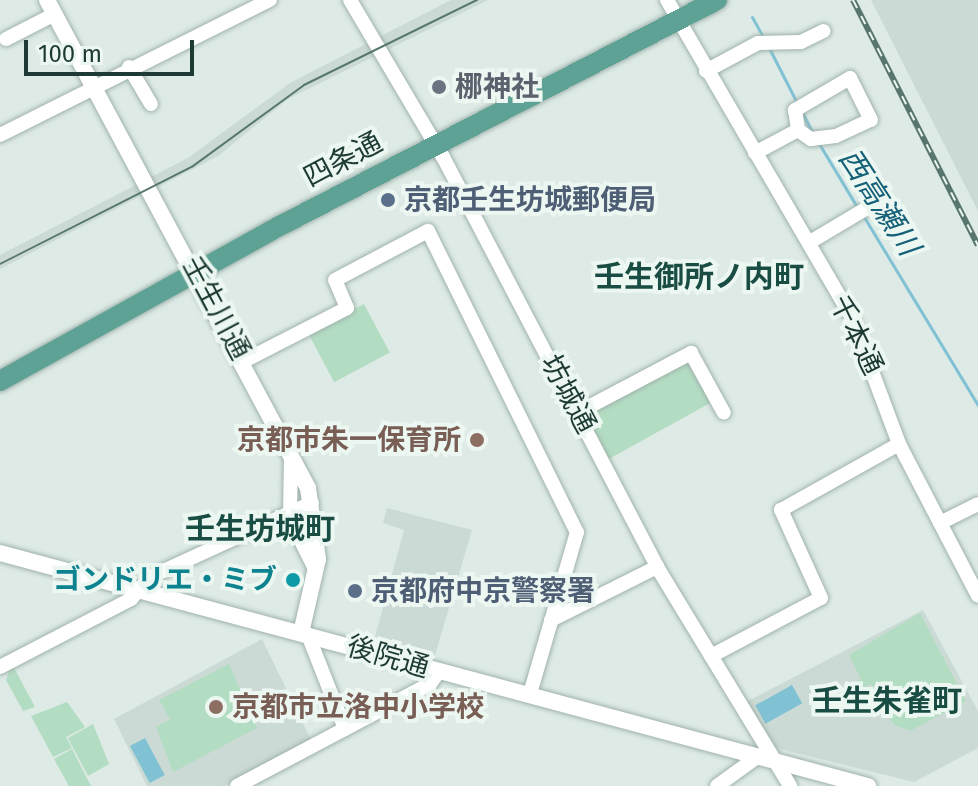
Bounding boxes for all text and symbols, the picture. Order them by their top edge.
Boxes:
scale bar [28,24,198,74]
text: 100 m [38,40,102,68]
place label: 梛神社 [455,70,539,104]
marker: 梛神社 [430,78,448,96]
street label: 四条通 [298,125,388,195]
water label: 西高瀬川 [831,142,927,262]
place label: 京都壬生坊城郵便局 [404,183,656,217]
marker: 京都壬生坊城郵便局 [379,191,397,209]
street label: 壬生川通 [175,251,257,365]
district label: 壬生御所ノ内町 [594,259,804,295]
street label: 千本通 [822,290,890,380]
street label: 坊城通 [533,349,603,439]
place label: 京都市朱一保育所 [237,423,461,457]
marker: 京都市朱一保育所 [468,431,486,449]
district label: 壬生坊城町 [185,511,335,547]
place label: ゴンドリエ・ミブ [53,563,277,597]
marker: ゴンドリエ・ミブ [284,571,302,589]
place label: 京都府中京警察署 [371,574,595,608]
marker: 京都府中京警察署 [346,582,364,600]
street label: 後院通 [343,629,433,685]
district label: 壬生朱雀町 [812,683,962,719]
place label: 京都市立洛中小学校 [232,690,484,724]
marker: 京都市立洛中小学校 [207,698,225,716]

